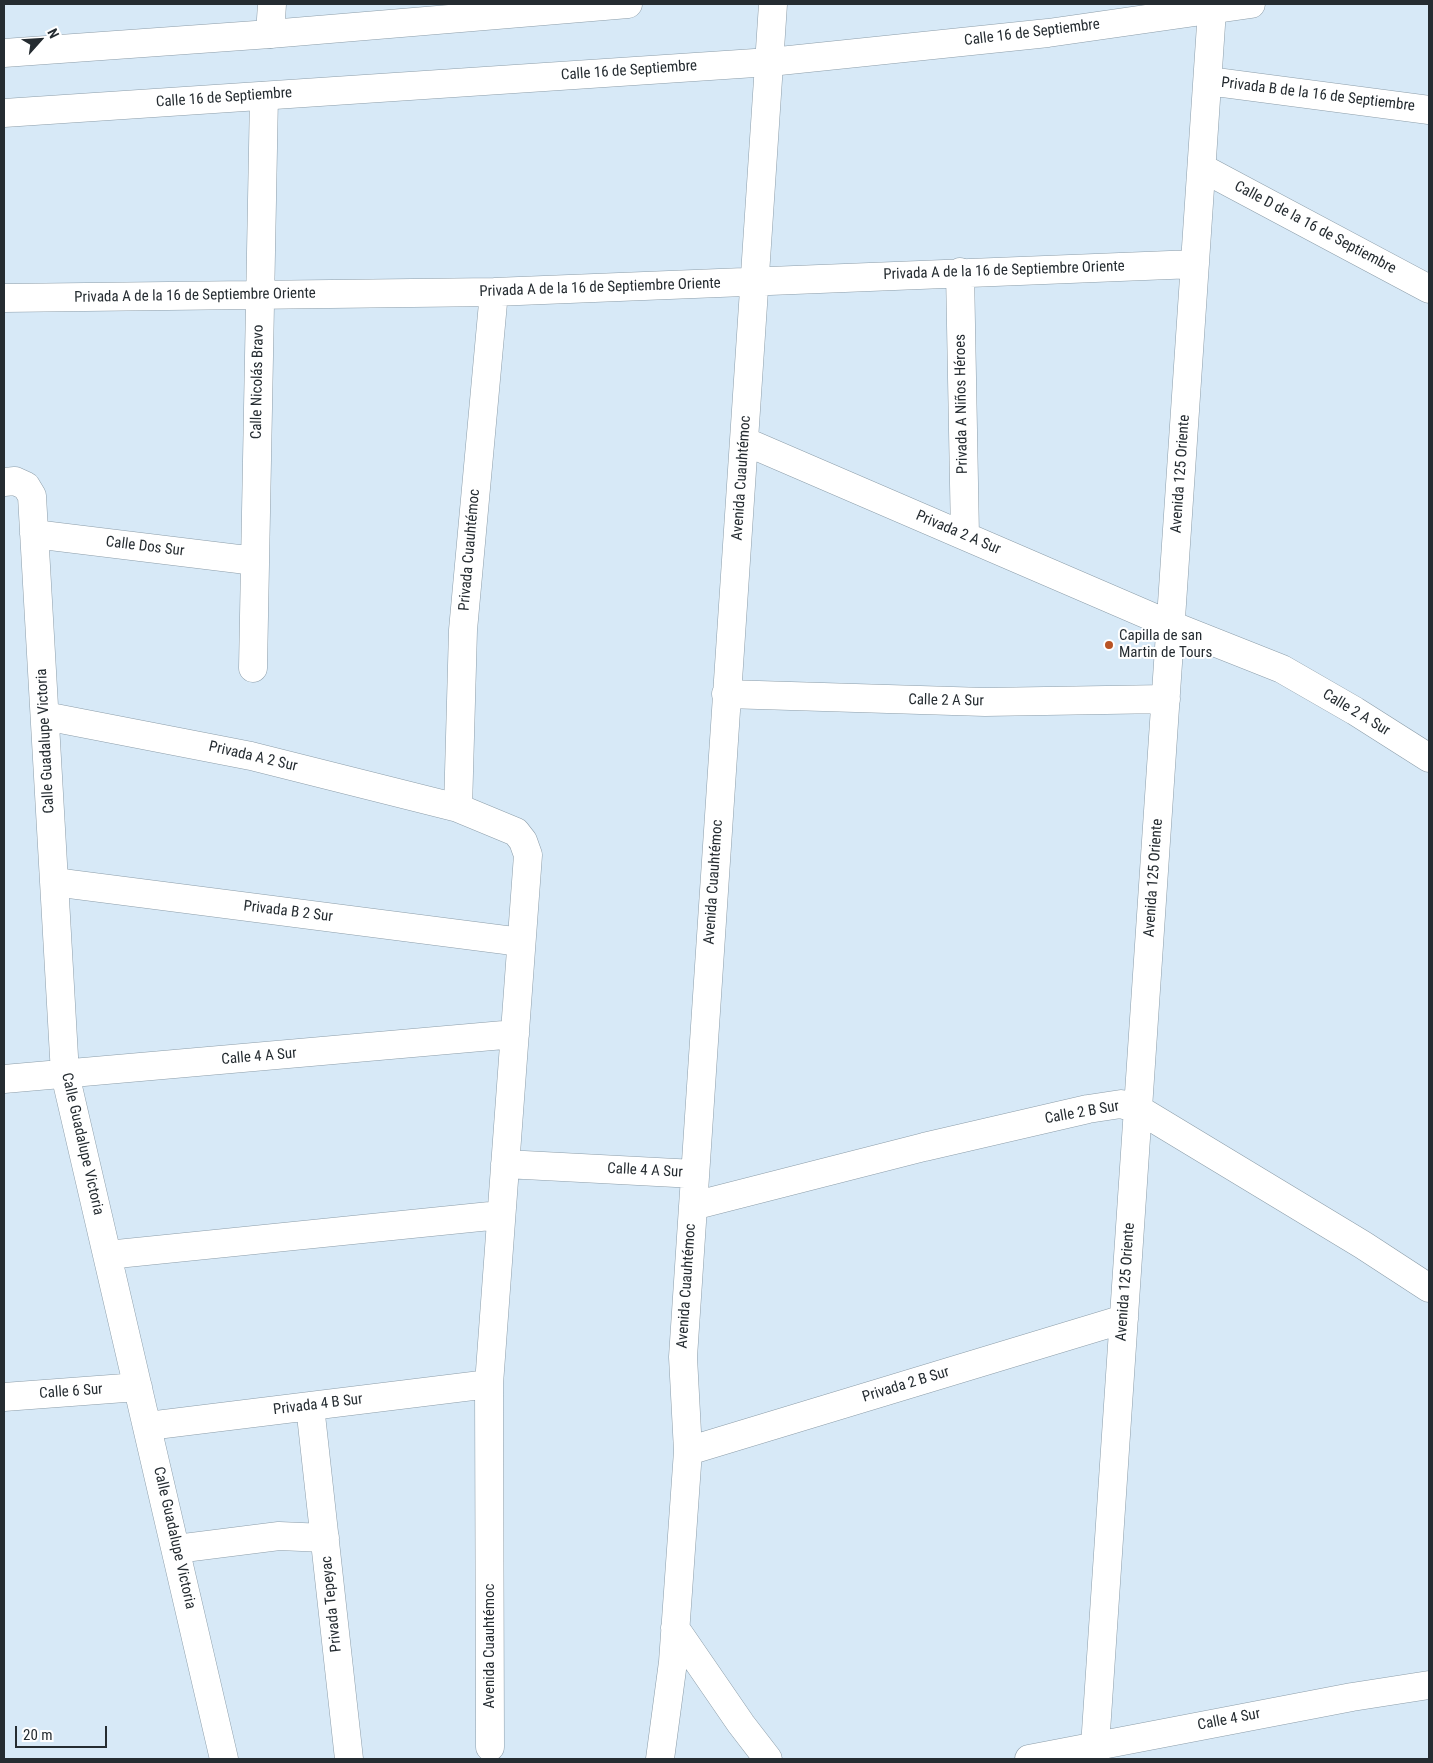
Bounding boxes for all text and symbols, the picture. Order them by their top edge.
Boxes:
north arrow [15,15,65,65]
street label: Calle 16 de Septiembre [963,16,1101,50]
text: N [44,26,63,41]
street label: Calle 16 de Septiembre [560,57,698,85]
street label: Privada B de la 16 de Septiembre [1220,74,1416,116]
street label: Calle 16 de Septiembre [155,84,293,112]
street label: Calle D de la 16 de Septiembre [1231,178,1399,278]
street label: Privada A de la 16 de Septiembre Oriente [883,258,1125,284]
street label: Privada A de la 16 de Septiembre Oriente [479,275,721,301]
street label: Privada A de la 16 de Septiembre Oriente [74,285,316,307]
street label: Calle Nicolás Bravo [248,325,268,439]
street label: Privada A Niños Héroes [952,334,972,474]
street label: Avenida 125 Oriente [1168,414,1194,534]
street label: Avenida Cuauhtémoc [729,415,755,541]
street label: Privada Cuauhtémoc [456,488,484,612]
street label: Privada 2 A Sur [913,507,1003,559]
street label: Calle Dos Sur [105,533,185,561]
place label: Capilla de san Martin de Tours [1119,627,1212,662]
marker: Capilla de san Martin de Tours [1103,639,1115,651]
street label: Calle Guadalupe Victoria [33,668,59,814]
street label: Calle 2 A Sur [1319,686,1393,740]
street label: Calle 2 A Sur [908,691,984,711]
street label: Privada A 2 Sur [207,738,299,776]
street label: Avenida 125 Oriente [1141,818,1167,938]
street label: Avenida Cuauhtémoc [701,819,727,945]
street label: Privada B 2 Sur [242,898,334,926]
street label: Calle 4 A Sur [221,1045,297,1069]
street label: Calle Guadalupe Victoria [57,1071,107,1217]
street label: Calle 2 B Sur [1043,1098,1121,1128]
street label: Calle 4 A Sur [607,1160,683,1182]
street label: Avenida 125 Oriente [1113,1222,1139,1342]
street label: Avenida Cuauhtémoc [674,1223,700,1349]
street label: Privada 2 B Sur [860,1363,952,1407]
street label: Calle 6 Sur [39,1381,103,1403]
street label: Privada 4 B Sur [272,1391,364,1419]
street label: Calle Guadalupe Victoria [149,1465,199,1611]
street label: Privada Tepeyac [318,1555,346,1653]
street label: Avenida Cuauhtémoc [481,1583,499,1709]
street label: Calle 4 Sur [1196,1705,1262,1735]
scale bar [18,1716,110,1748]
text: 20 m [23,1726,53,1744]

